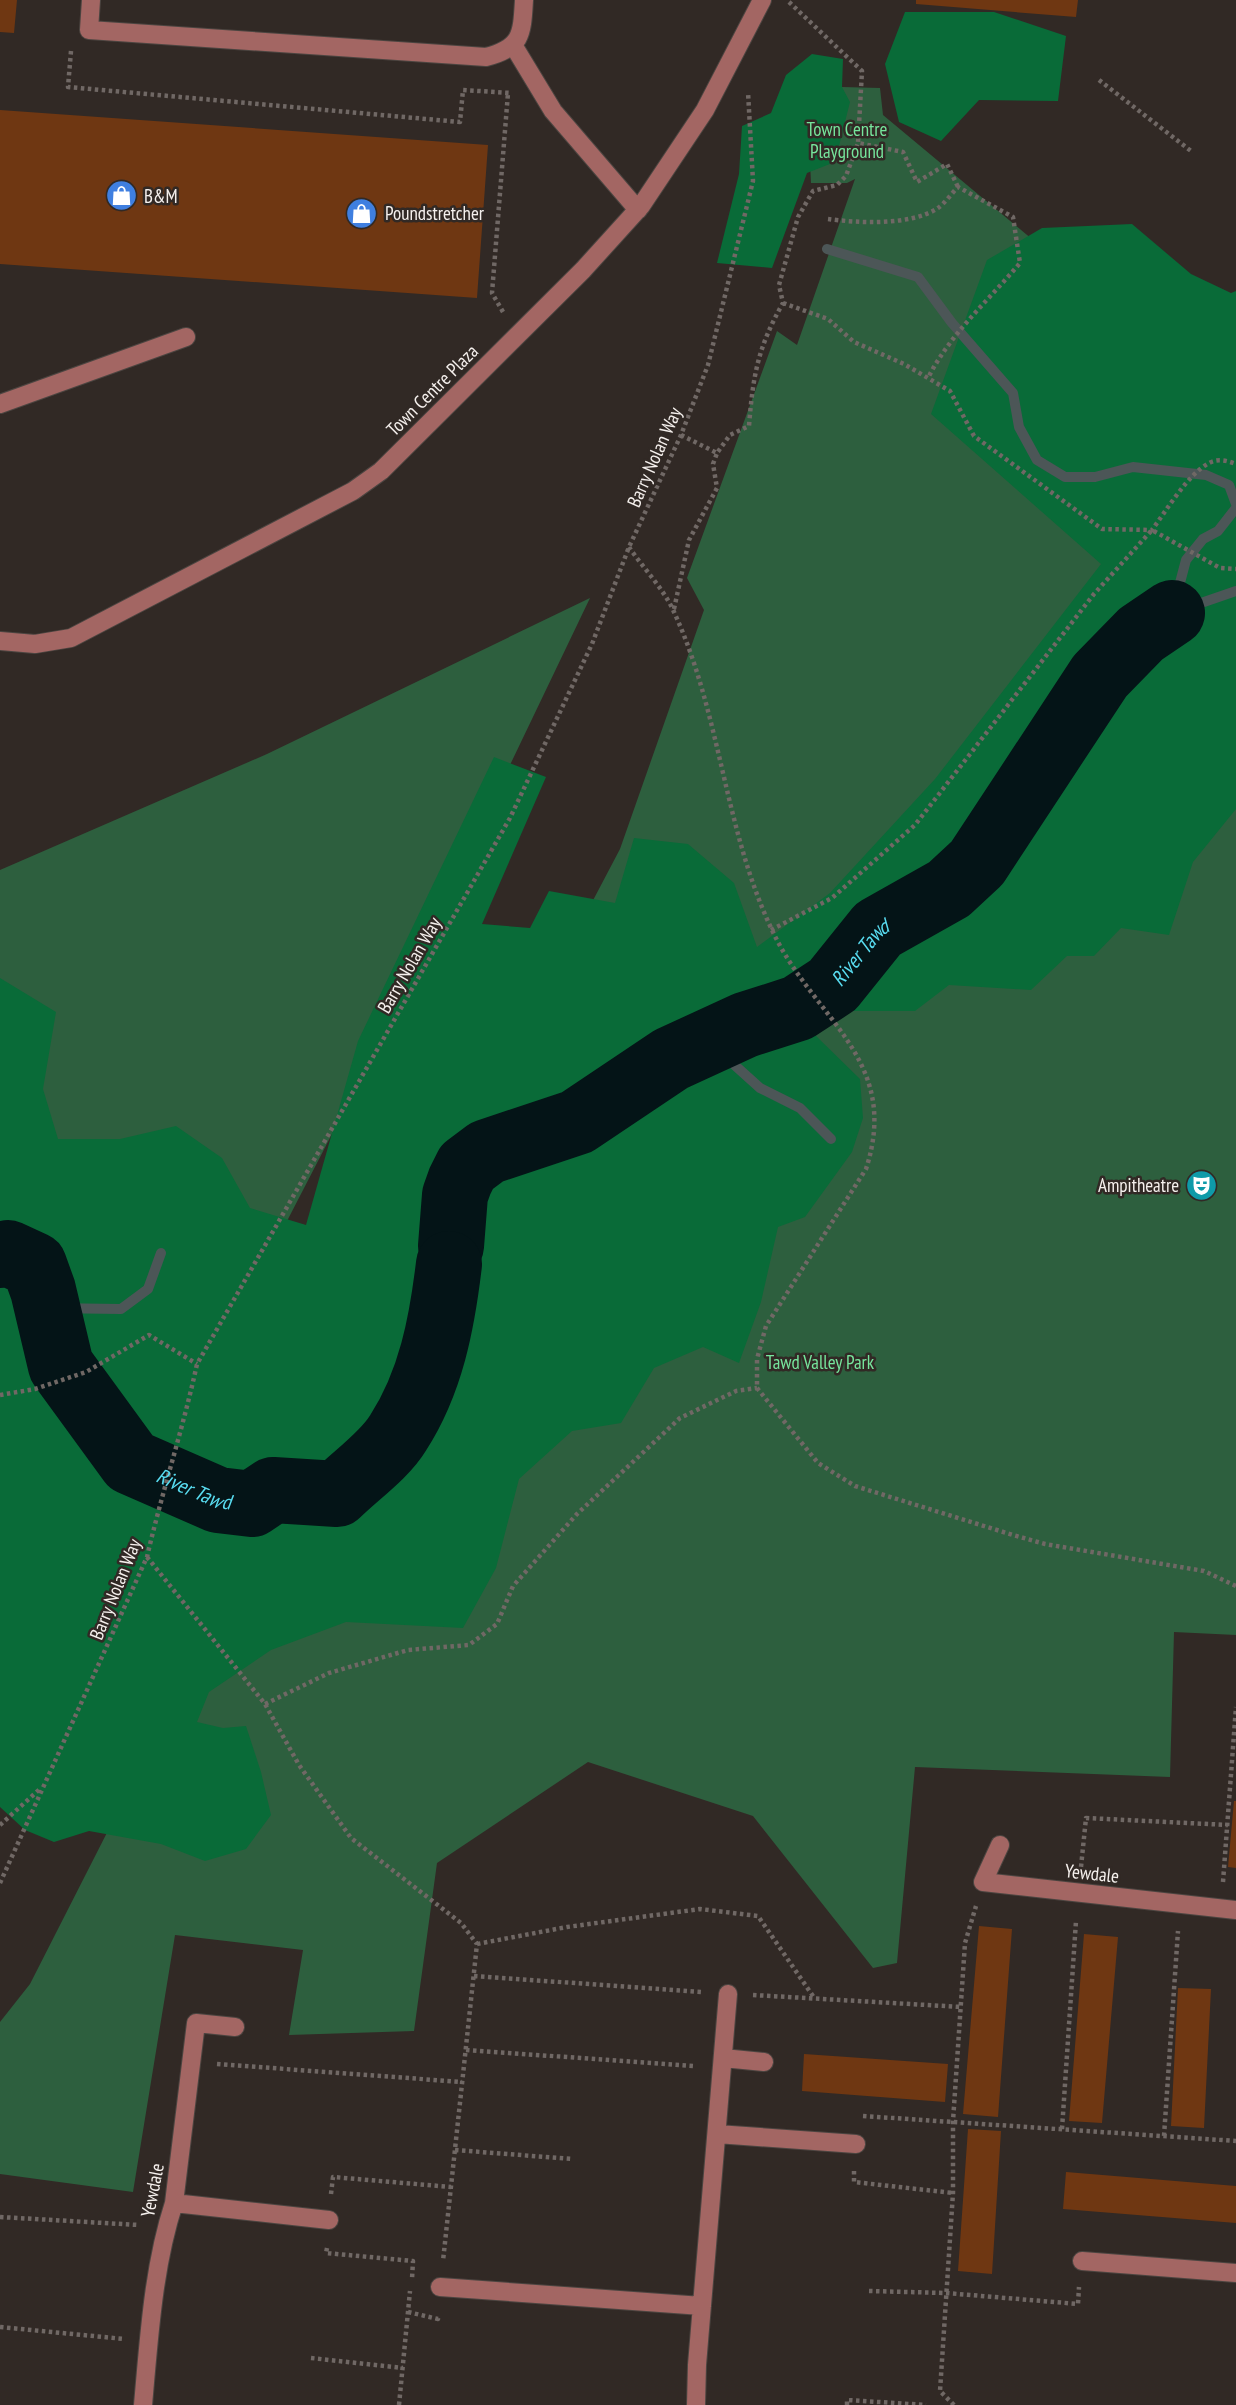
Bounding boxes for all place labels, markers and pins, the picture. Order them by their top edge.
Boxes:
shop icon: B&M [104,179,138,213]
place label: B&M [144,184,178,208]
shop icon: Poundstretcher [345,196,379,230]
place label: Poundstretcher [385,201,485,225]
theatre icon: Ampitheatre [1185,1168,1219,1202]
place label: Ampitheatre [1098,1173,1179,1197]

